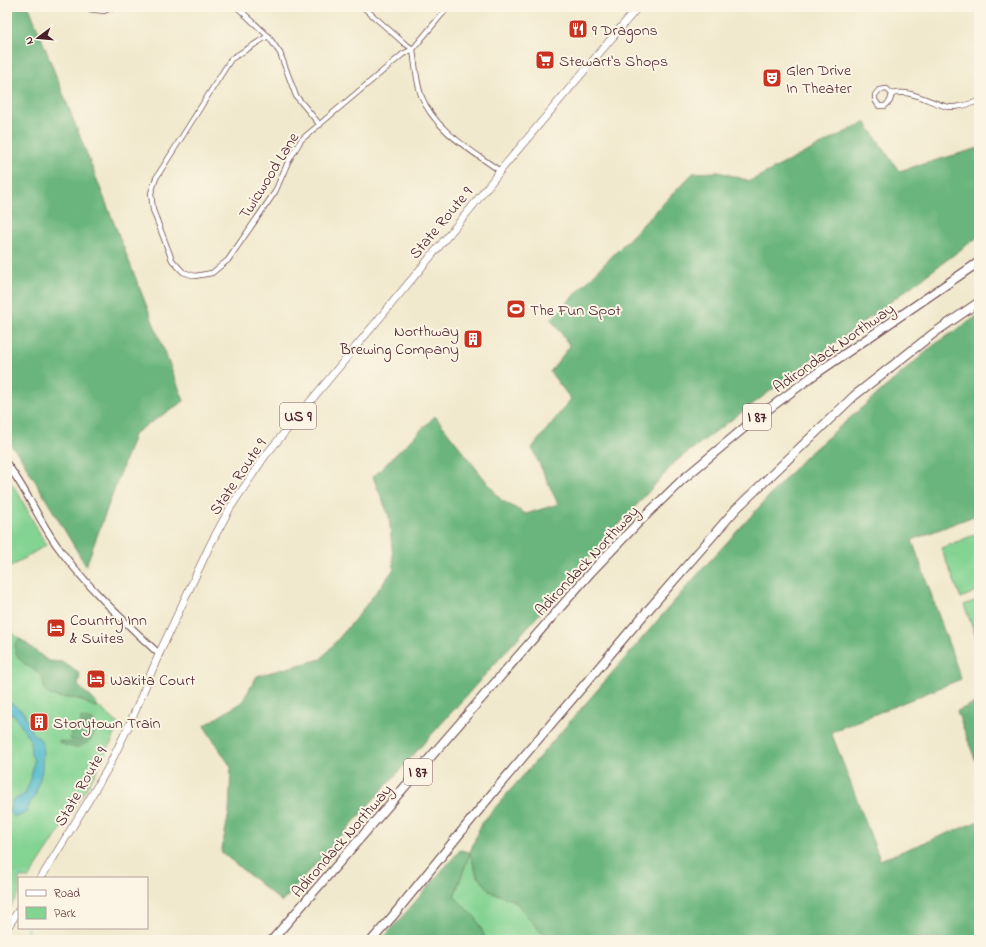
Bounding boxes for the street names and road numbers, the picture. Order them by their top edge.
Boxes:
street label: Twicwood Lane [233,127,306,224]
street label: State Route 9 [404,182,479,265]
street label: Adirondack Northway [768,298,900,400]
road number: US 9 [280,403,316,429]
road number: I 87 [743,404,771,430]
street label: State Route 9 [204,434,273,521]
street label: Adirondack Northway [530,501,645,622]
street label: State Route 9 [49,743,114,831]
road number: I 87 [404,759,432,785]
street label: Adirondack Northway [286,779,399,903]

